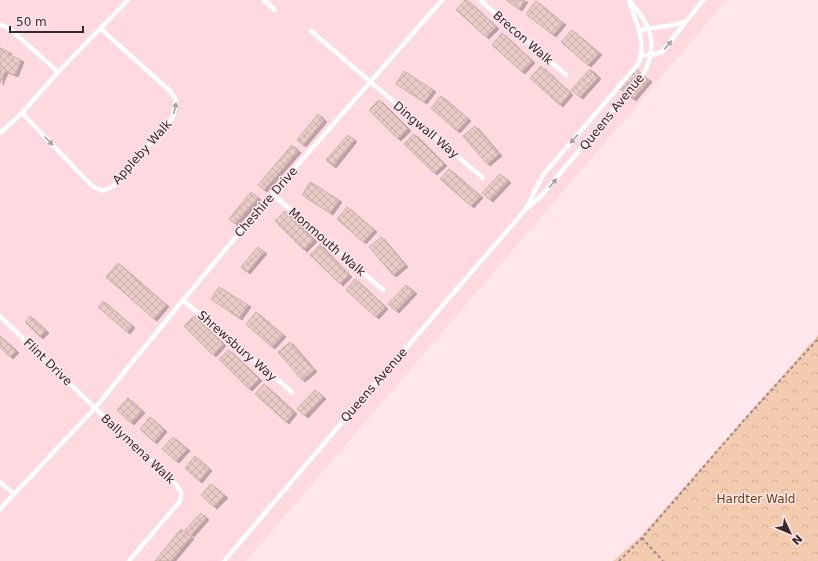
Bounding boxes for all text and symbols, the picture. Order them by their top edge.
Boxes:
scale bar [10,8,83,34]
street label: Brecon Walk [490,8,556,68]
text: 50 m [16,15,47,29]
one-way arrow [663,40,672,50]
street label: Queens Avenue [577,71,647,153]
street label: Dingwall Way [390,99,462,161]
one-way arrow [172,102,178,114]
street label: Appleby Walk [110,117,174,187]
one-way arrow [570,134,579,144]
one-way arrow [44,136,53,146]
street label: Cheshire Drive [232,164,300,240]
one-way arrow [548,178,557,188]
street label: Monmouth Walk [286,205,368,279]
street label: Shrewsbury Way [195,308,279,384]
street label: Flint Drive [21,336,75,388]
street label: Queens Avenue [338,345,410,425]
street label: Ballymena Walk [98,411,178,487]
park label: Hardter Wald [717,492,795,506]
north arrow [770,513,810,553]
text: N [789,532,805,547]

